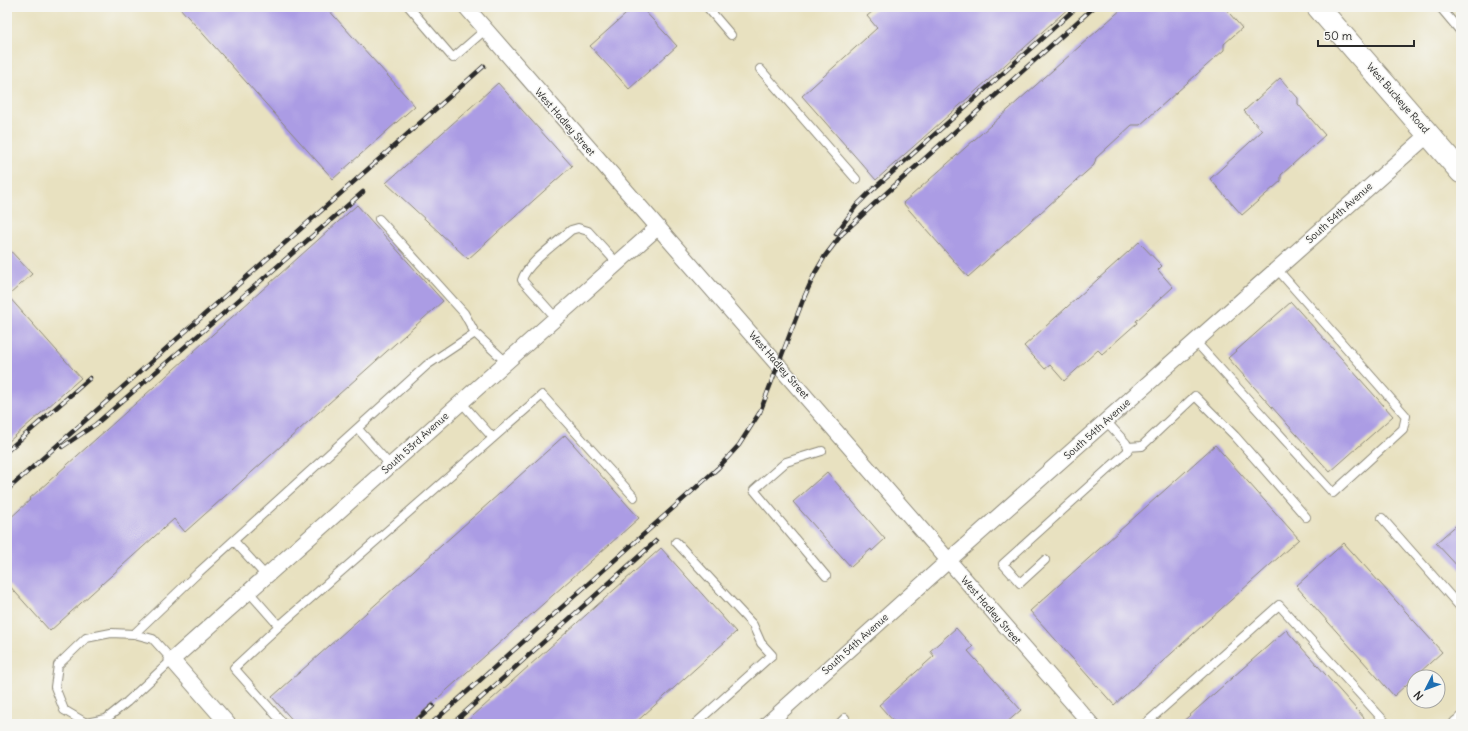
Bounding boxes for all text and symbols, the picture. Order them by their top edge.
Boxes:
scale bar [1318,22,1414,48]
text: 50 m [1324,28,1353,43]
street label: West Buckeye Road [1364,60,1432,136]
street label: West Hadley Street [532,85,598,159]
street label: South 54th Avenue [1303,180,1375,246]
street label: West Hadley Street [746,328,812,402]
street label: South 54th Avenue [1061,396,1133,462]
street label: South 53rd Avenue [379,409,451,477]
street label: West Hadley Street [958,573,1024,647]
street label: South 54th Avenue [819,611,891,677]
north arrow [1406,669,1446,709]
text: N [1411,688,1426,703]

